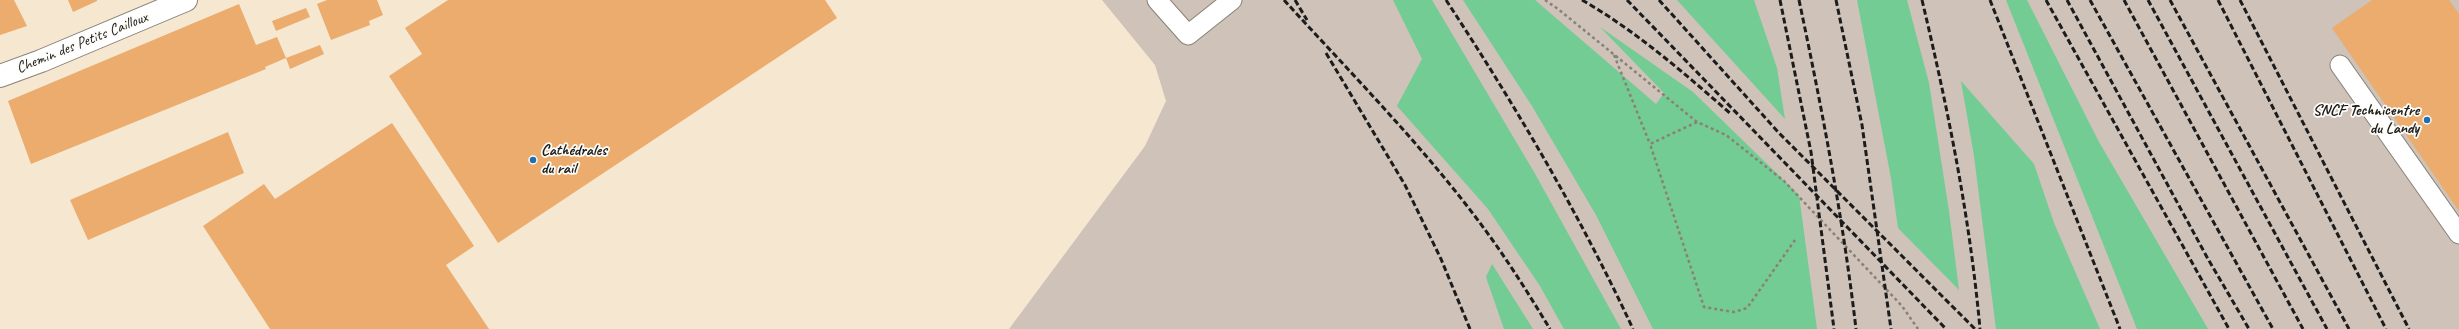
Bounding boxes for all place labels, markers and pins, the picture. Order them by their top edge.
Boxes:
place label: SNCF Technicentre du Landy [2313,101,2419,139]
marker: SNCF Technicentre du Landy [2422,115,2432,125]
place label: Cathédrales du rail [541,141,607,179]
marker: Cathédrales du rail [528,155,538,165]

